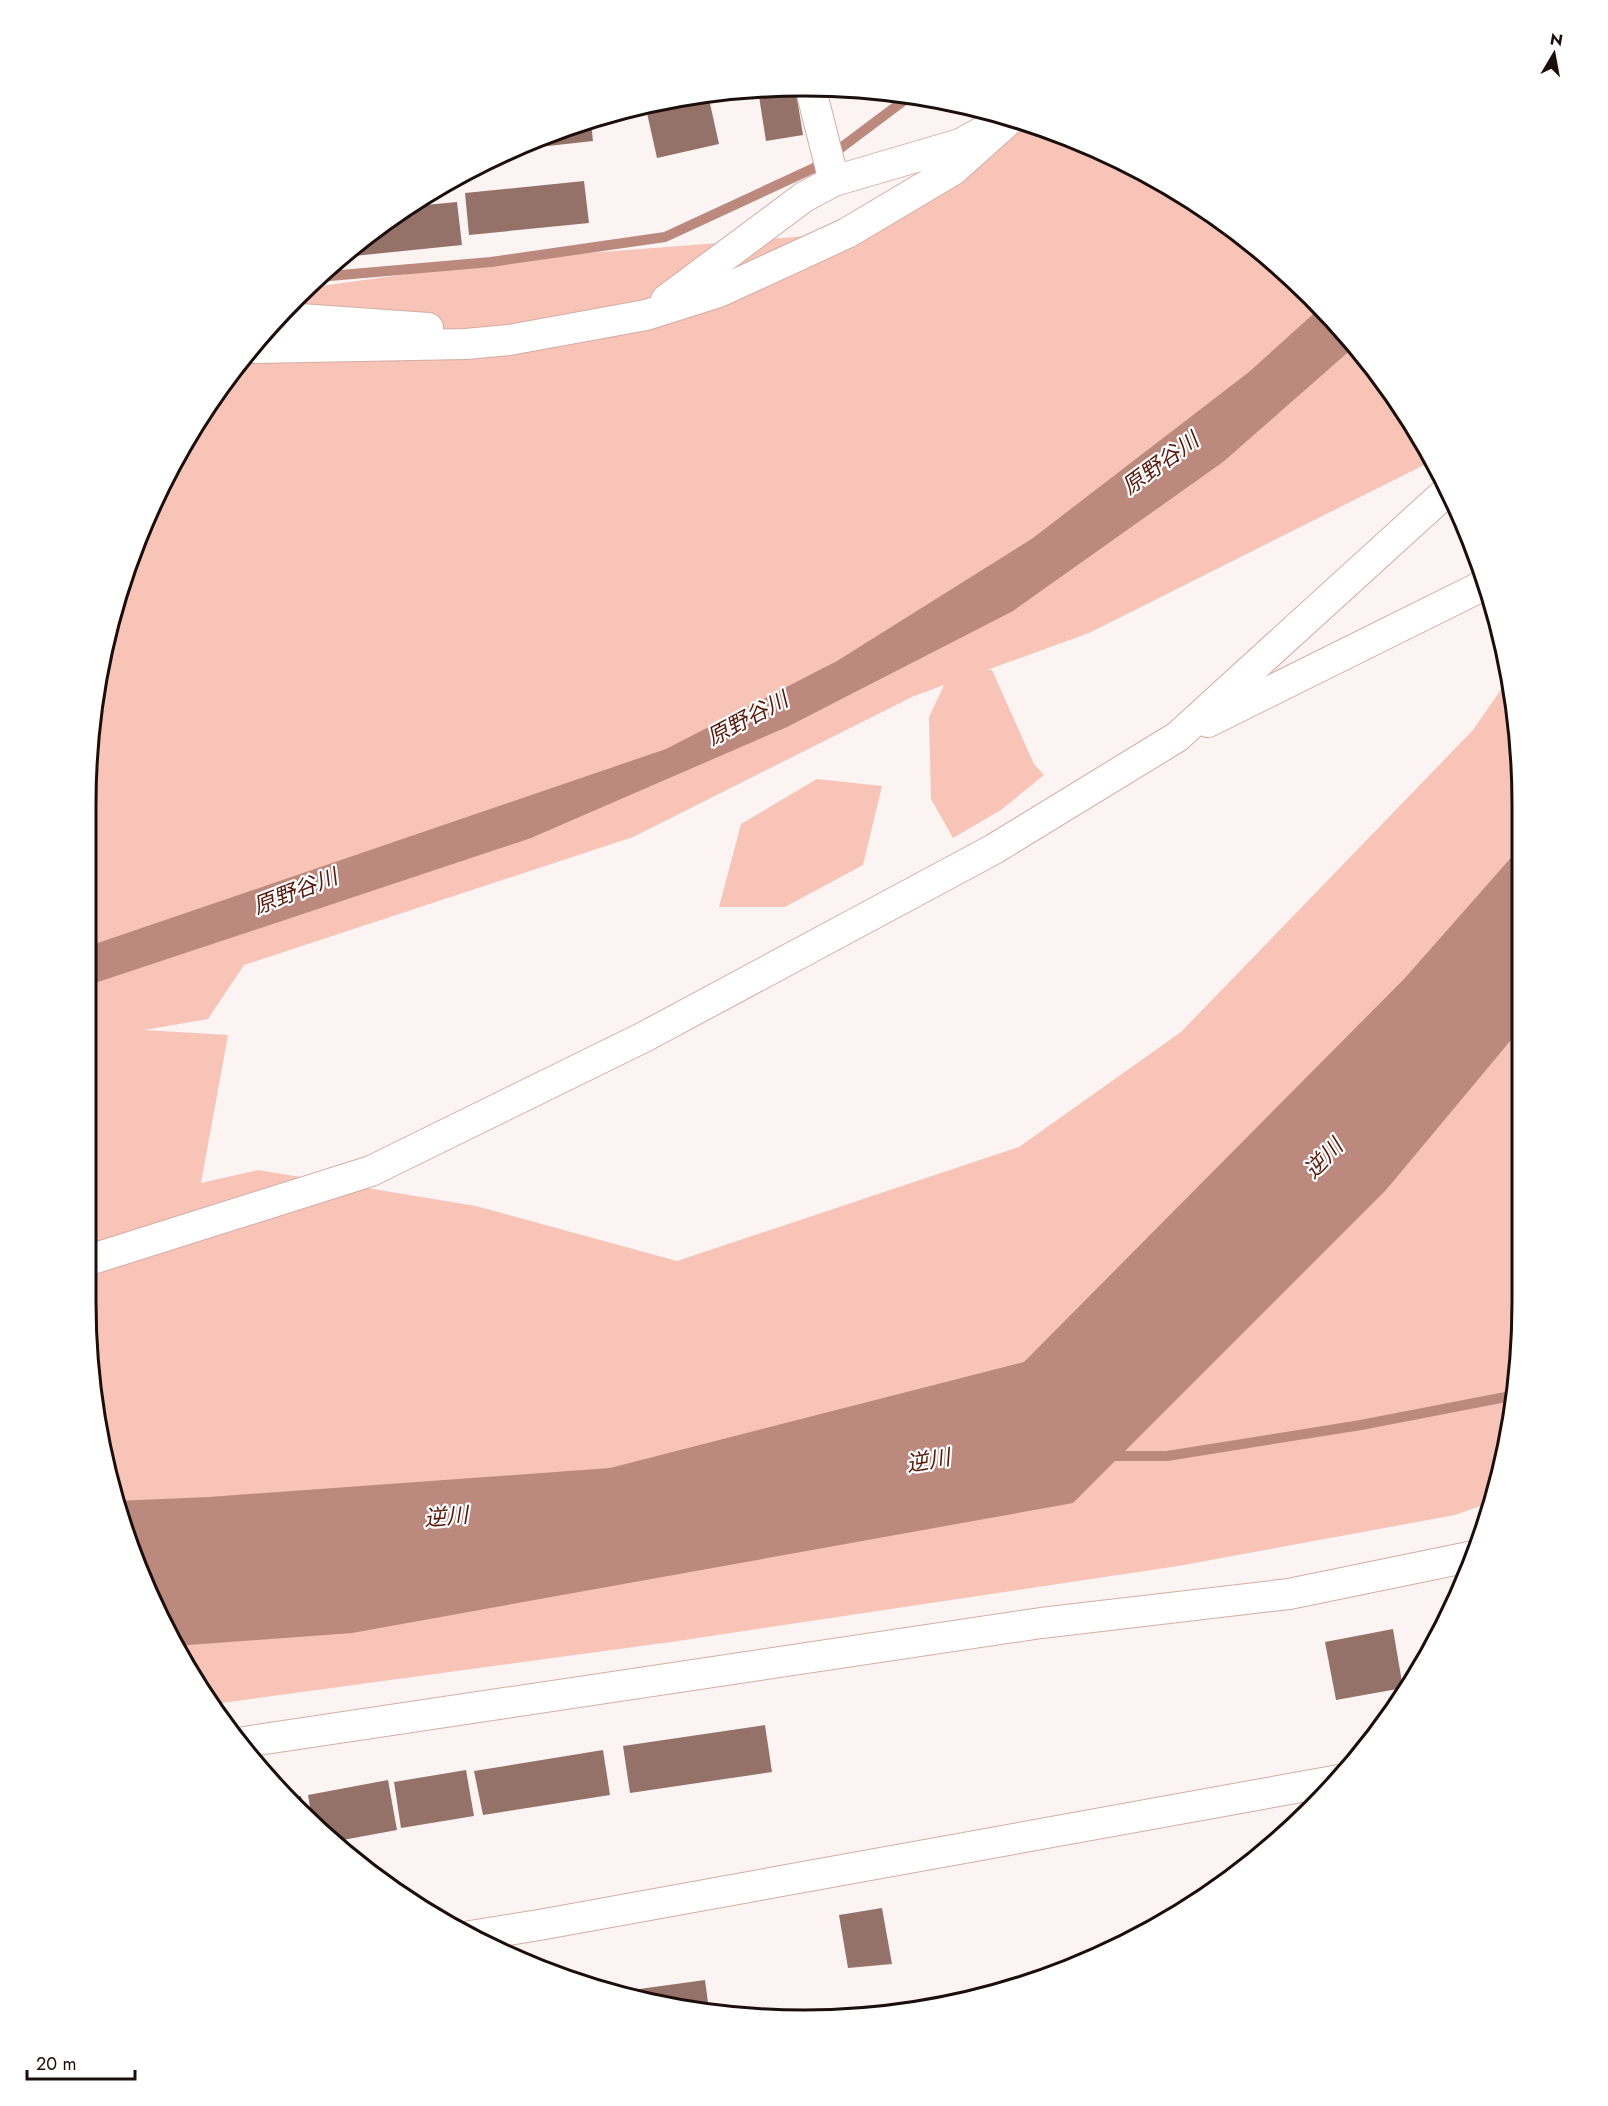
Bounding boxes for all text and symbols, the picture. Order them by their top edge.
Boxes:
north arrow [1524,24,1584,84]
text: N [1548,27,1565,52]
water label: 原野谷川 [1115,423,1207,502]
water label: 原野谷川 [701,682,795,753]
water label: 原野谷川 [248,860,344,922]
water label: 逆川 [1296,1130,1351,1185]
water label: 逆川 [904,1440,954,1480]
water label: 逆川 [423,1498,471,1534]
scale bar [27,2043,135,2081]
text: 20 m [36,2051,76,2077]

